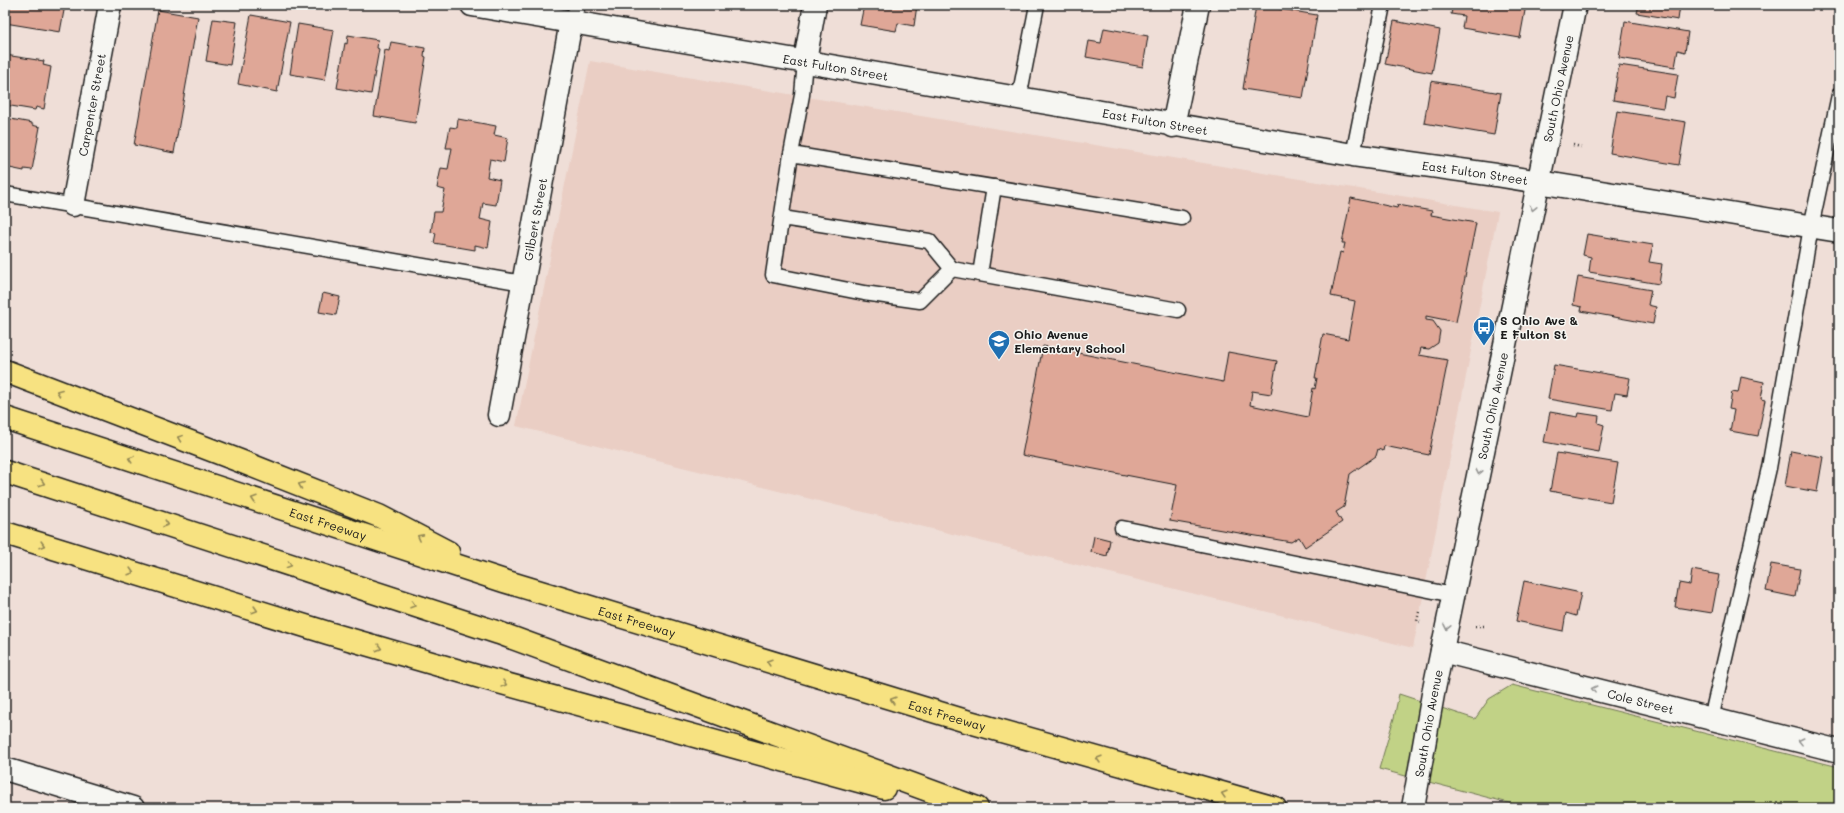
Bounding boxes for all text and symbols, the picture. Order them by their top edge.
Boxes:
street label: South Ohio Avenue [1539,34,1577,143]
street label: East Fulton Street [782,50,890,84]
street label: Carpenter Street [74,52,109,157]
street label: East Fulton Street [1101,104,1209,138]
street label: East Fulton Street [1421,157,1529,188]
street label: Gilbert Street [519,176,550,262]
one-way arrow [1530,205,1538,211]
place label: S Ohio Ave & E Fulton St [1500,312,1578,342]
bus stop icon: S Ohio Ave & E Fulton St [1471,314,1497,347]
place label: Ohio Avenue Elementary School [1014,326,1125,356]
school or university icon: Ohio Avenue Elementary School [986,328,1012,361]
street label: South Ohio Avenue [1474,351,1511,461]
one-way arrow [55,388,62,396]
one-way arrow [177,434,184,442]
one-way arrow [127,455,134,464]
one-way arrow [1475,469,1483,475]
one-way arrow [39,479,46,487]
one-way arrow [298,481,305,489]
one-way arrow [251,496,258,504]
street label: East Freeway [288,504,369,544]
one-way arrow [162,519,169,528]
one-way arrow [417,534,424,542]
one-way arrow [39,540,46,549]
one-way arrow [286,560,293,569]
one-way arrow [127,567,134,575]
one-way arrow [409,600,416,609]
street label: East Freeway [596,602,678,641]
one-way arrow [251,605,258,614]
one-way arrow [1443,624,1451,630]
one-way arrow [376,643,383,652]
one-way arrow [765,658,772,667]
street label: South Ohio Avenue [1411,668,1446,778]
one-way arrow [501,679,507,687]
street label: Cole Street [1606,685,1676,717]
one-way arrow [1590,686,1597,694]
one-way arrow [890,696,897,705]
street label: East Freeway [907,696,988,734]
one-way arrow [1798,738,1804,746]
one-way arrow [1096,755,1102,763]
one-way arrow [1221,790,1228,799]

